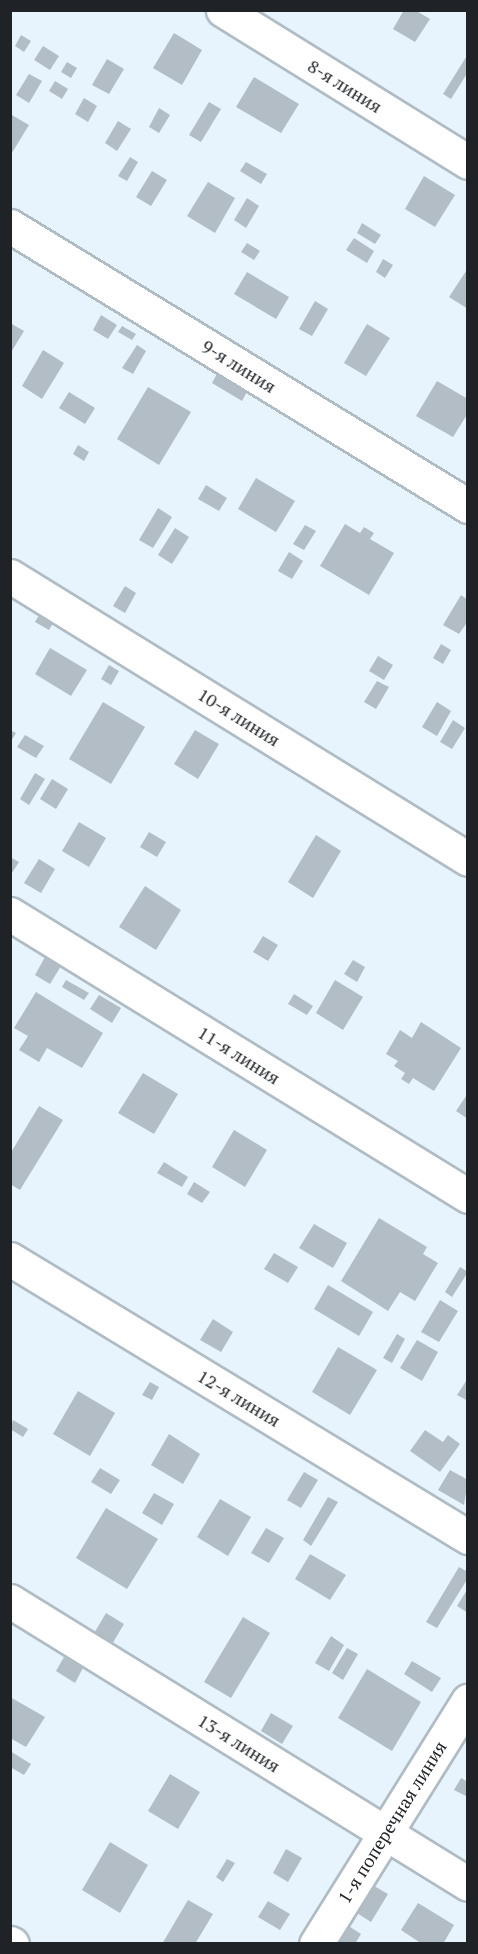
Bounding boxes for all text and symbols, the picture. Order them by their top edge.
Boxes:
street label: 8-я линия [304,55,386,117]
street label: 9-я линия [198,335,280,397]
street label: 10-я линия [194,683,284,751]
street label: 11-я линия [194,1021,284,1089]
street label: 12-я линия [194,1365,284,1431]
street label: 13-я линия [194,1709,284,1777]
street label: 1-я поперечная линия [333,1737,451,1907]

